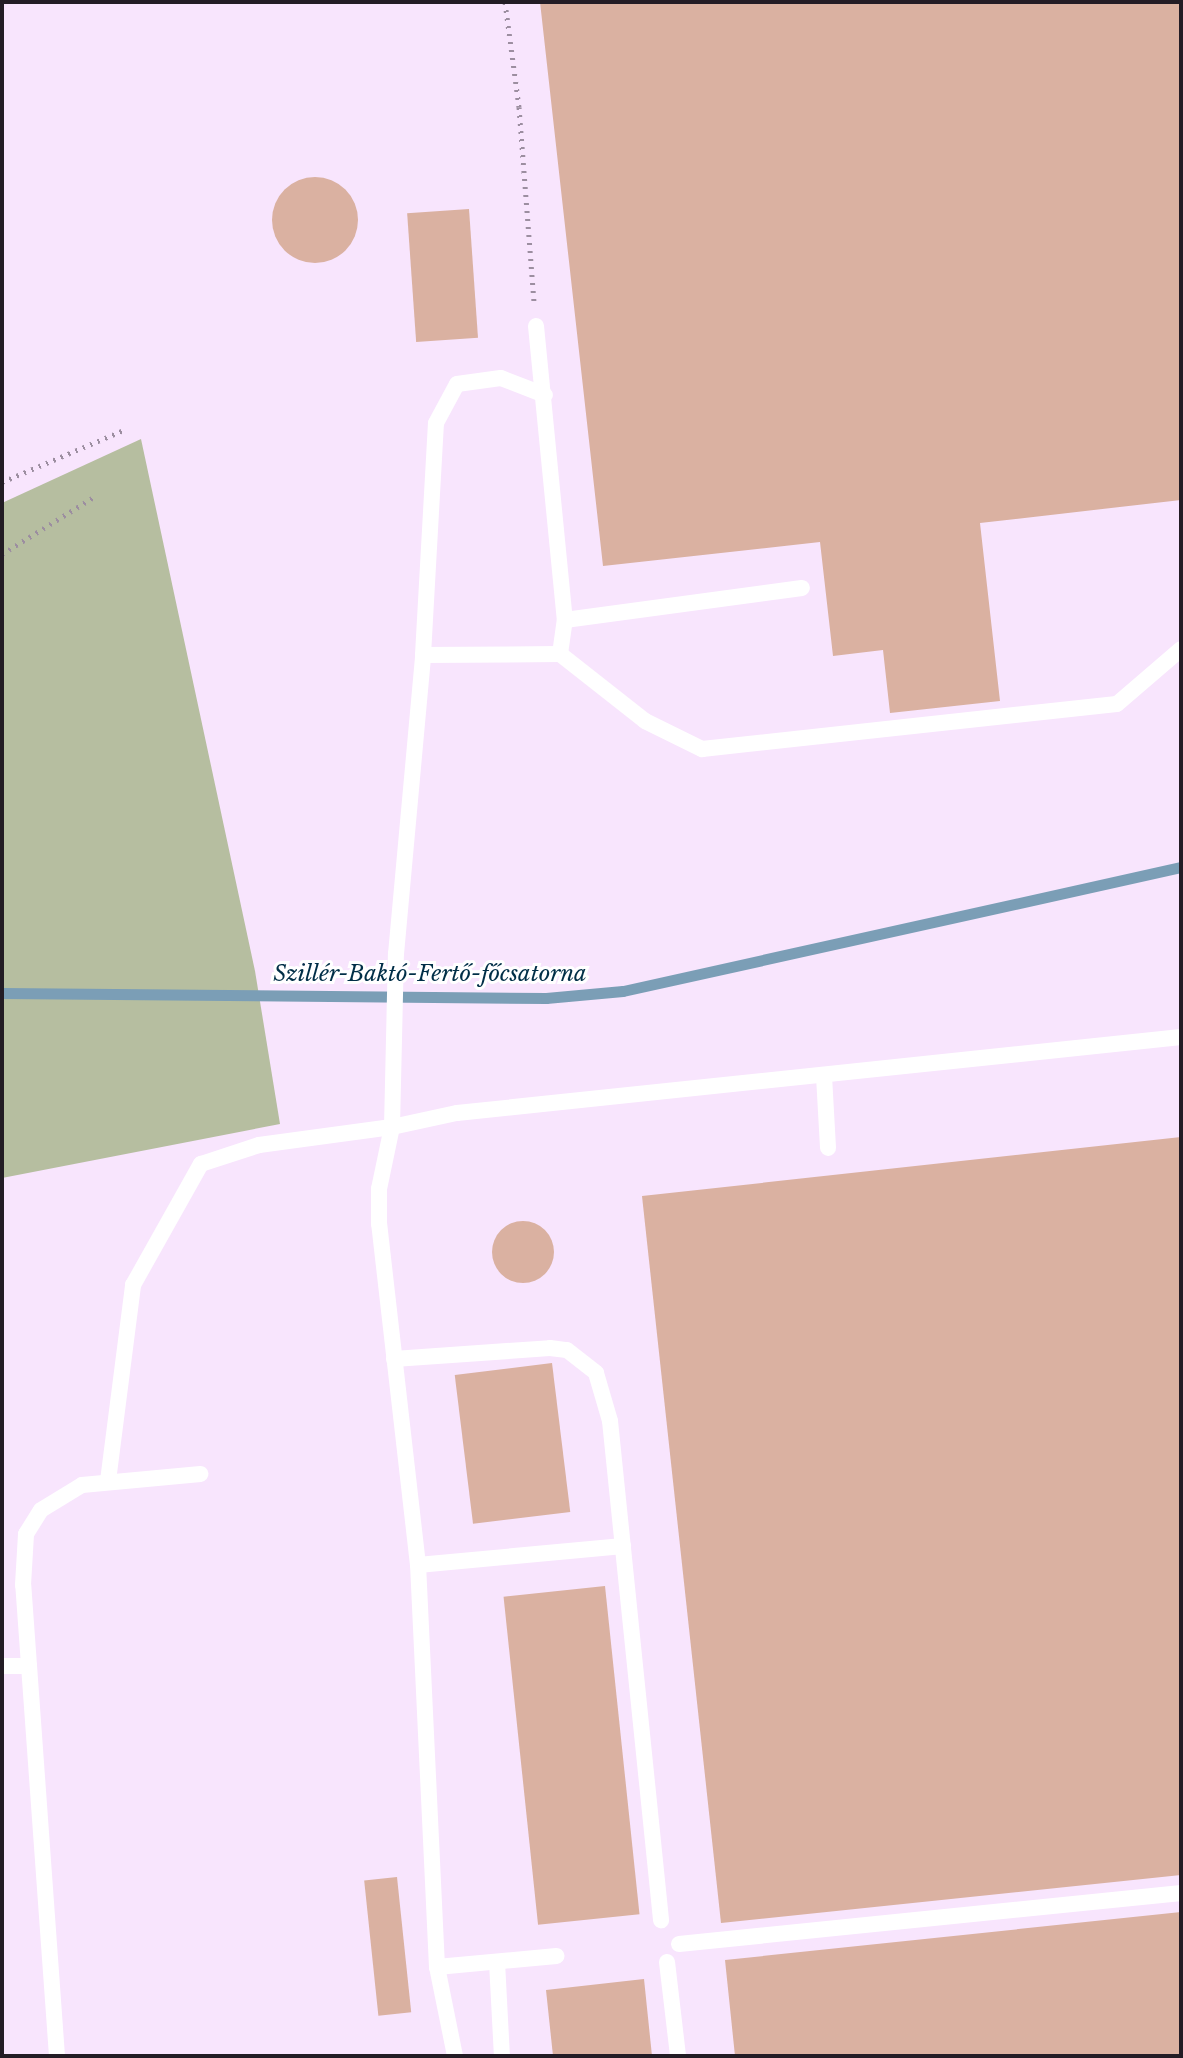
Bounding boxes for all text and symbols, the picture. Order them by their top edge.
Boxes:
water label: Szillér-Baktó-Fertő-főcsatorna [273,961,587,987]

